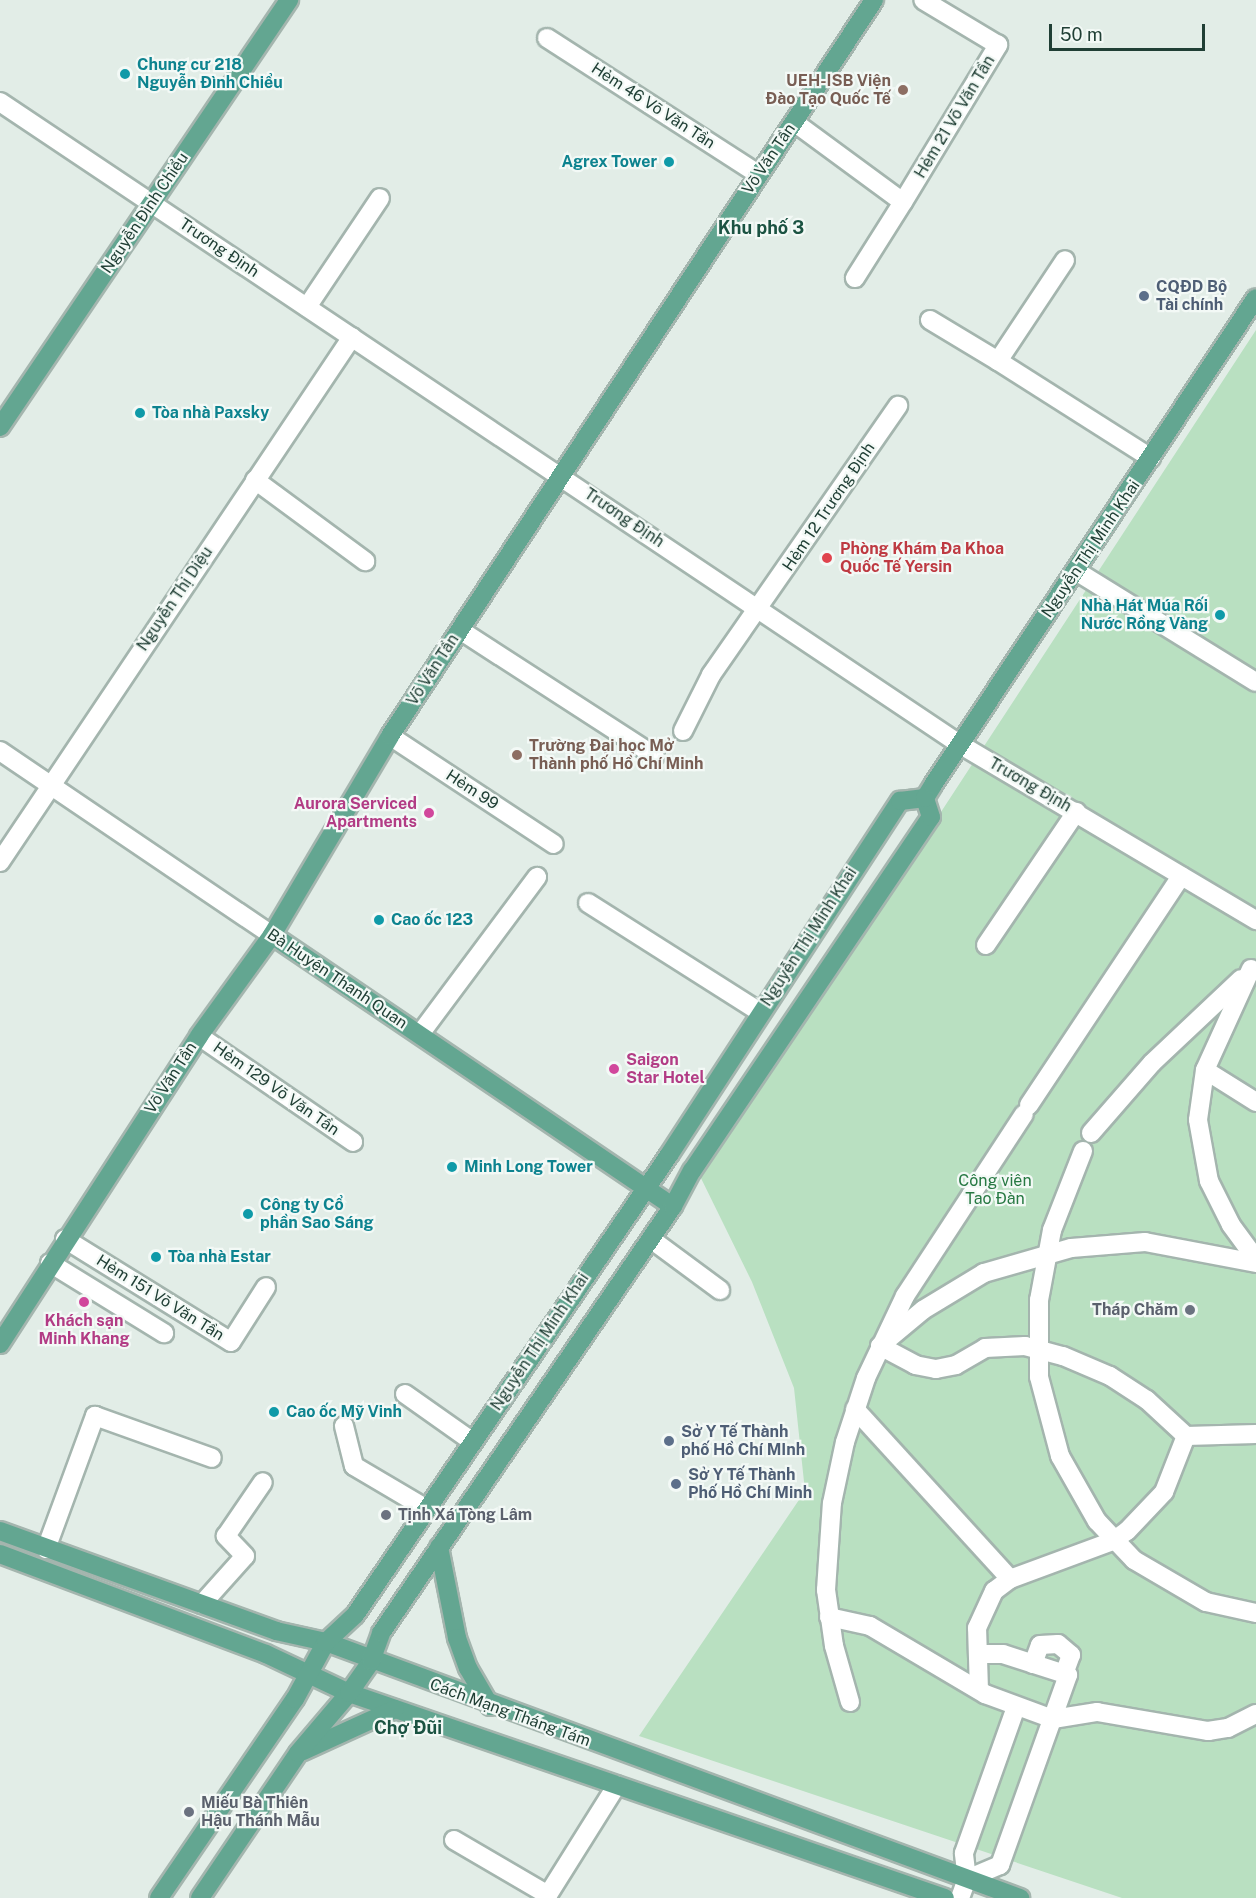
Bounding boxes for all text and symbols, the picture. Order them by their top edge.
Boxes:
scale bar [1052,12,1208,50]
text: 50 m [1060,24,1103,45]
street label: Hẻm 21 Võ Văn Tần [911,52,999,182]
place label: Chung cư 218 Nguyễn Đình Chiểu [137,55,283,93]
street label: Hẻm 46 Võ Văn Tần [587,59,719,153]
marker: Chung cư 218 Nguyễn Đình Chiểu [118,67,132,81]
place label: UEH-ISB Viện Đào Tạo Quốc Tế [765,71,891,109]
marker: UEH-ISB Viện Đào Tạo Quốc Tế [896,83,910,97]
street label: Võ Văn Tần [738,120,800,198]
street label: Nguyễn Đình Chiểu [97,149,193,277]
place label: Agrex Tower [562,152,657,172]
marker: Agrex Tower [662,155,676,169]
street label: Trương Định [176,214,262,282]
district label: Khu phố 3 [718,217,804,239]
place label: CQĐD Bộ Tài chính [1156,277,1227,315]
marker: CQĐD Bộ Tài chính [1137,289,1151,303]
place label: Tòa nhà Paxsky [152,403,269,423]
marker: Tòa nhà Paxsky [133,406,147,420]
street label: Hẻm 12 Trương Ðịnh [779,439,879,575]
street label: Nguyễn Thị Minh Khai [1038,477,1144,621]
street label: Trương Định [581,484,667,552]
place label: Phòng Khám Đa Khoa Quốc Tế Yersin [840,539,1004,577]
street label: Nguyễn Thị Diệu [133,543,217,655]
marker: Phòng Khám Đa Khoa Quốc Tế Yersin [818,549,836,567]
place label: Nhà Hát Múa Rối Nước Rồng Vàng [1080,596,1208,634]
marker: Nhà Hát Múa Rối Nước Rồng Vàng [1213,608,1227,622]
street label: Võ Văn Tần [403,631,463,709]
place label: Trường Đại học Mở Thành phố Hồ Chí Minh [529,736,704,774]
marker: Trường Đại học Mở Thành phố Hồ Chí Minh [510,748,524,762]
street label: Trương Định [985,754,1075,816]
street label: Hẻm 99 [442,766,502,814]
place label: Aurora Serviced Apartments [294,794,417,832]
marker: Aurora Serviced Apartments [422,806,436,820]
street label: Nguyễn Thị Minh Khai [757,864,861,1010]
place label: Cao ốc 123 [391,910,473,930]
marker: Cao ốc 123 [372,913,386,927]
street label: Bà Huyện Thanh Quan [263,925,411,1033]
street label: Hẻm 129 Võ Văn Tần [209,1038,343,1140]
street label: Võ Văn Tần [141,1039,201,1117]
place label: Saigon Star Hotel [626,1050,705,1088]
marker: Saigon Star Hotel [607,1062,621,1076]
place label: Minh Long Tower [464,1157,593,1177]
marker: Minh Long Tower [445,1160,459,1174]
park label: Công viên Tao Đàn [958,1171,1032,1209]
place label: Công ty Cổ phần Sao Sáng [260,1195,374,1233]
marker: Công ty Cổ phần Sao Sáng [241,1207,255,1221]
place label: Tòa nhà Estar [168,1247,271,1267]
marker: Tòa nhà Estar [149,1250,163,1264]
street label: Hẻm 151 Võ Văn Tần [92,1251,228,1345]
street label: Nguyễn Thị Minh Khai [487,1270,593,1414]
marker: Khách sạn Minh Khang [77,1295,91,1309]
place label: Tháp Chăm [1092,1300,1178,1320]
marker: Tháp Chăm [1183,1303,1197,1317]
place label: Khách sạn Minh Khang [38,1311,130,1349]
place label: Cao ốc Mỹ Vinh [286,1402,403,1422]
marker: Cao ốc Mỹ Vinh [267,1405,281,1419]
place label: Sở Y Tế Thành phố Hồ Chí MInh [681,1422,805,1460]
marker: Sở Y Tế Thành phố Hồ Chí MInh [662,1434,676,1448]
place label: Sở Y Tế Thành Phố Hồ Chí Minh [688,1465,812,1503]
marker: Sở Y Tế Thành Phố Hồ Chí Minh [669,1477,683,1491]
place label: Tịnh Xá Tòng Lâm [398,1505,532,1525]
marker: Tịnh Xá Tòng Lâm [379,1508,393,1522]
street label: Cách Mạng Tháng Tám [427,1675,593,1751]
district label: Chợ Đũi [374,1717,442,1739]
place label: Miếu Bà Thiên Hậu Thánh Mẫu [201,1793,320,1831]
marker: Miếu Bà Thiên Hậu Thánh Mẫu [182,1805,196,1819]

